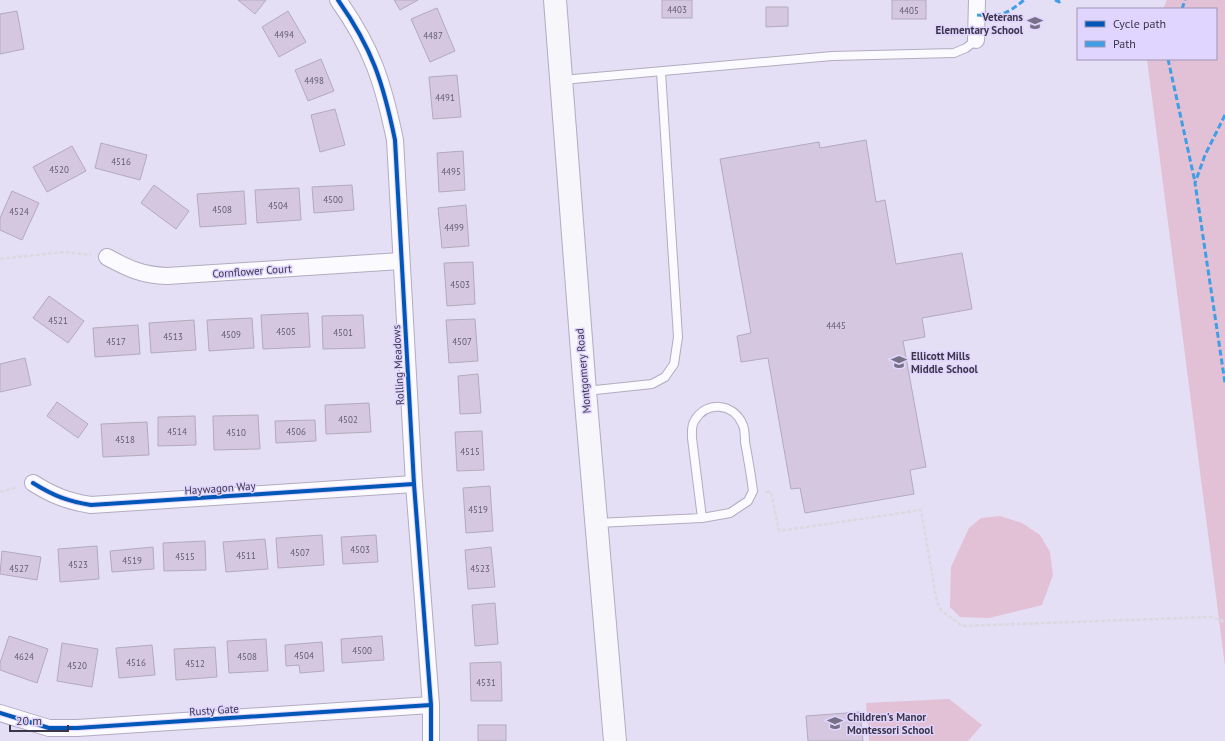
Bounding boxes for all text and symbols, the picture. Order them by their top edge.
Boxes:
house number: 4403 [667,4,687,15]
house number: 4405 [899,5,919,16]
legend [1077,8,1217,60]
place label: Veterans Elementary School [936,10,1024,37]
school or university icon: Veterans Elementary School [1026,14,1044,32]
text: Cycle path [1113,16,1166,31]
house number: 4494 [274,29,294,40]
house number: 4487 [423,30,443,41]
text: Path [1113,36,1136,51]
house number: 4498 [304,75,324,86]
house number: 4491 [435,92,455,103]
house number: 4516 [111,156,131,167]
house number: 4520 [49,164,69,175]
house number: 4495 [441,166,461,177]
house number: 4500 [323,194,343,205]
house number: 4504 [268,200,288,211]
house number: 4508 [212,204,232,215]
house number: 4524 [9,206,29,217]
house number: 4499 [444,222,464,233]
street label: Cornflower Court [212,261,292,281]
house number: 4503 [450,279,470,290]
house number: 4521 [48,315,68,326]
house number: 4445 [826,320,846,331]
street label: Rolling Meadows [389,324,407,405]
house number: 4505 [276,326,296,337]
house number: 4501 [333,327,353,338]
street label: Montgomery Road [572,328,594,414]
house number: 4509 [221,329,241,340]
house number: 4513 [163,331,183,342]
house number: 4517 [106,336,126,347]
house number: 4507 [452,336,472,347]
place label: Ellicott Mills Middle School [911,349,979,376]
school or university icon: Ellicott Mills Middle School [890,353,908,371]
house number: 4502 [338,414,358,425]
house number: 4514 [167,426,187,437]
house number: 4506 [286,426,306,437]
house number: 4510 [226,427,246,438]
house number: 4518 [115,434,135,445]
house number: 4515 [460,446,480,457]
street label: Haywagon Way [184,478,257,497]
house number: 4519 [468,504,488,515]
house number: 4503 [350,544,370,555]
house number: 4507 [290,547,310,558]
house number: 4511 [236,550,256,561]
house number: 4515 [175,551,195,562]
house number: 4519 [122,555,142,566]
house number: 4523 [68,559,88,570]
house number: 4527 [9,563,29,574]
house number: 4523 [470,563,490,574]
house number: 4500 [352,645,372,656]
house number: 4504 [294,650,314,661]
house number: 4624 [14,651,34,662]
house number: 4508 [237,651,257,662]
house number: 4516 [126,657,146,668]
house number: 4512 [185,658,205,669]
house number: 4520 [67,660,87,671]
house number: 4531 [476,677,496,688]
street label: Rusty Gate [189,701,240,719]
scale bar [10,707,68,733]
place label: Children's Manor Montessori School [847,710,934,737]
text: 20 m [16,713,42,728]
school or university icon: Children's Manor Montessori School [826,714,844,732]

